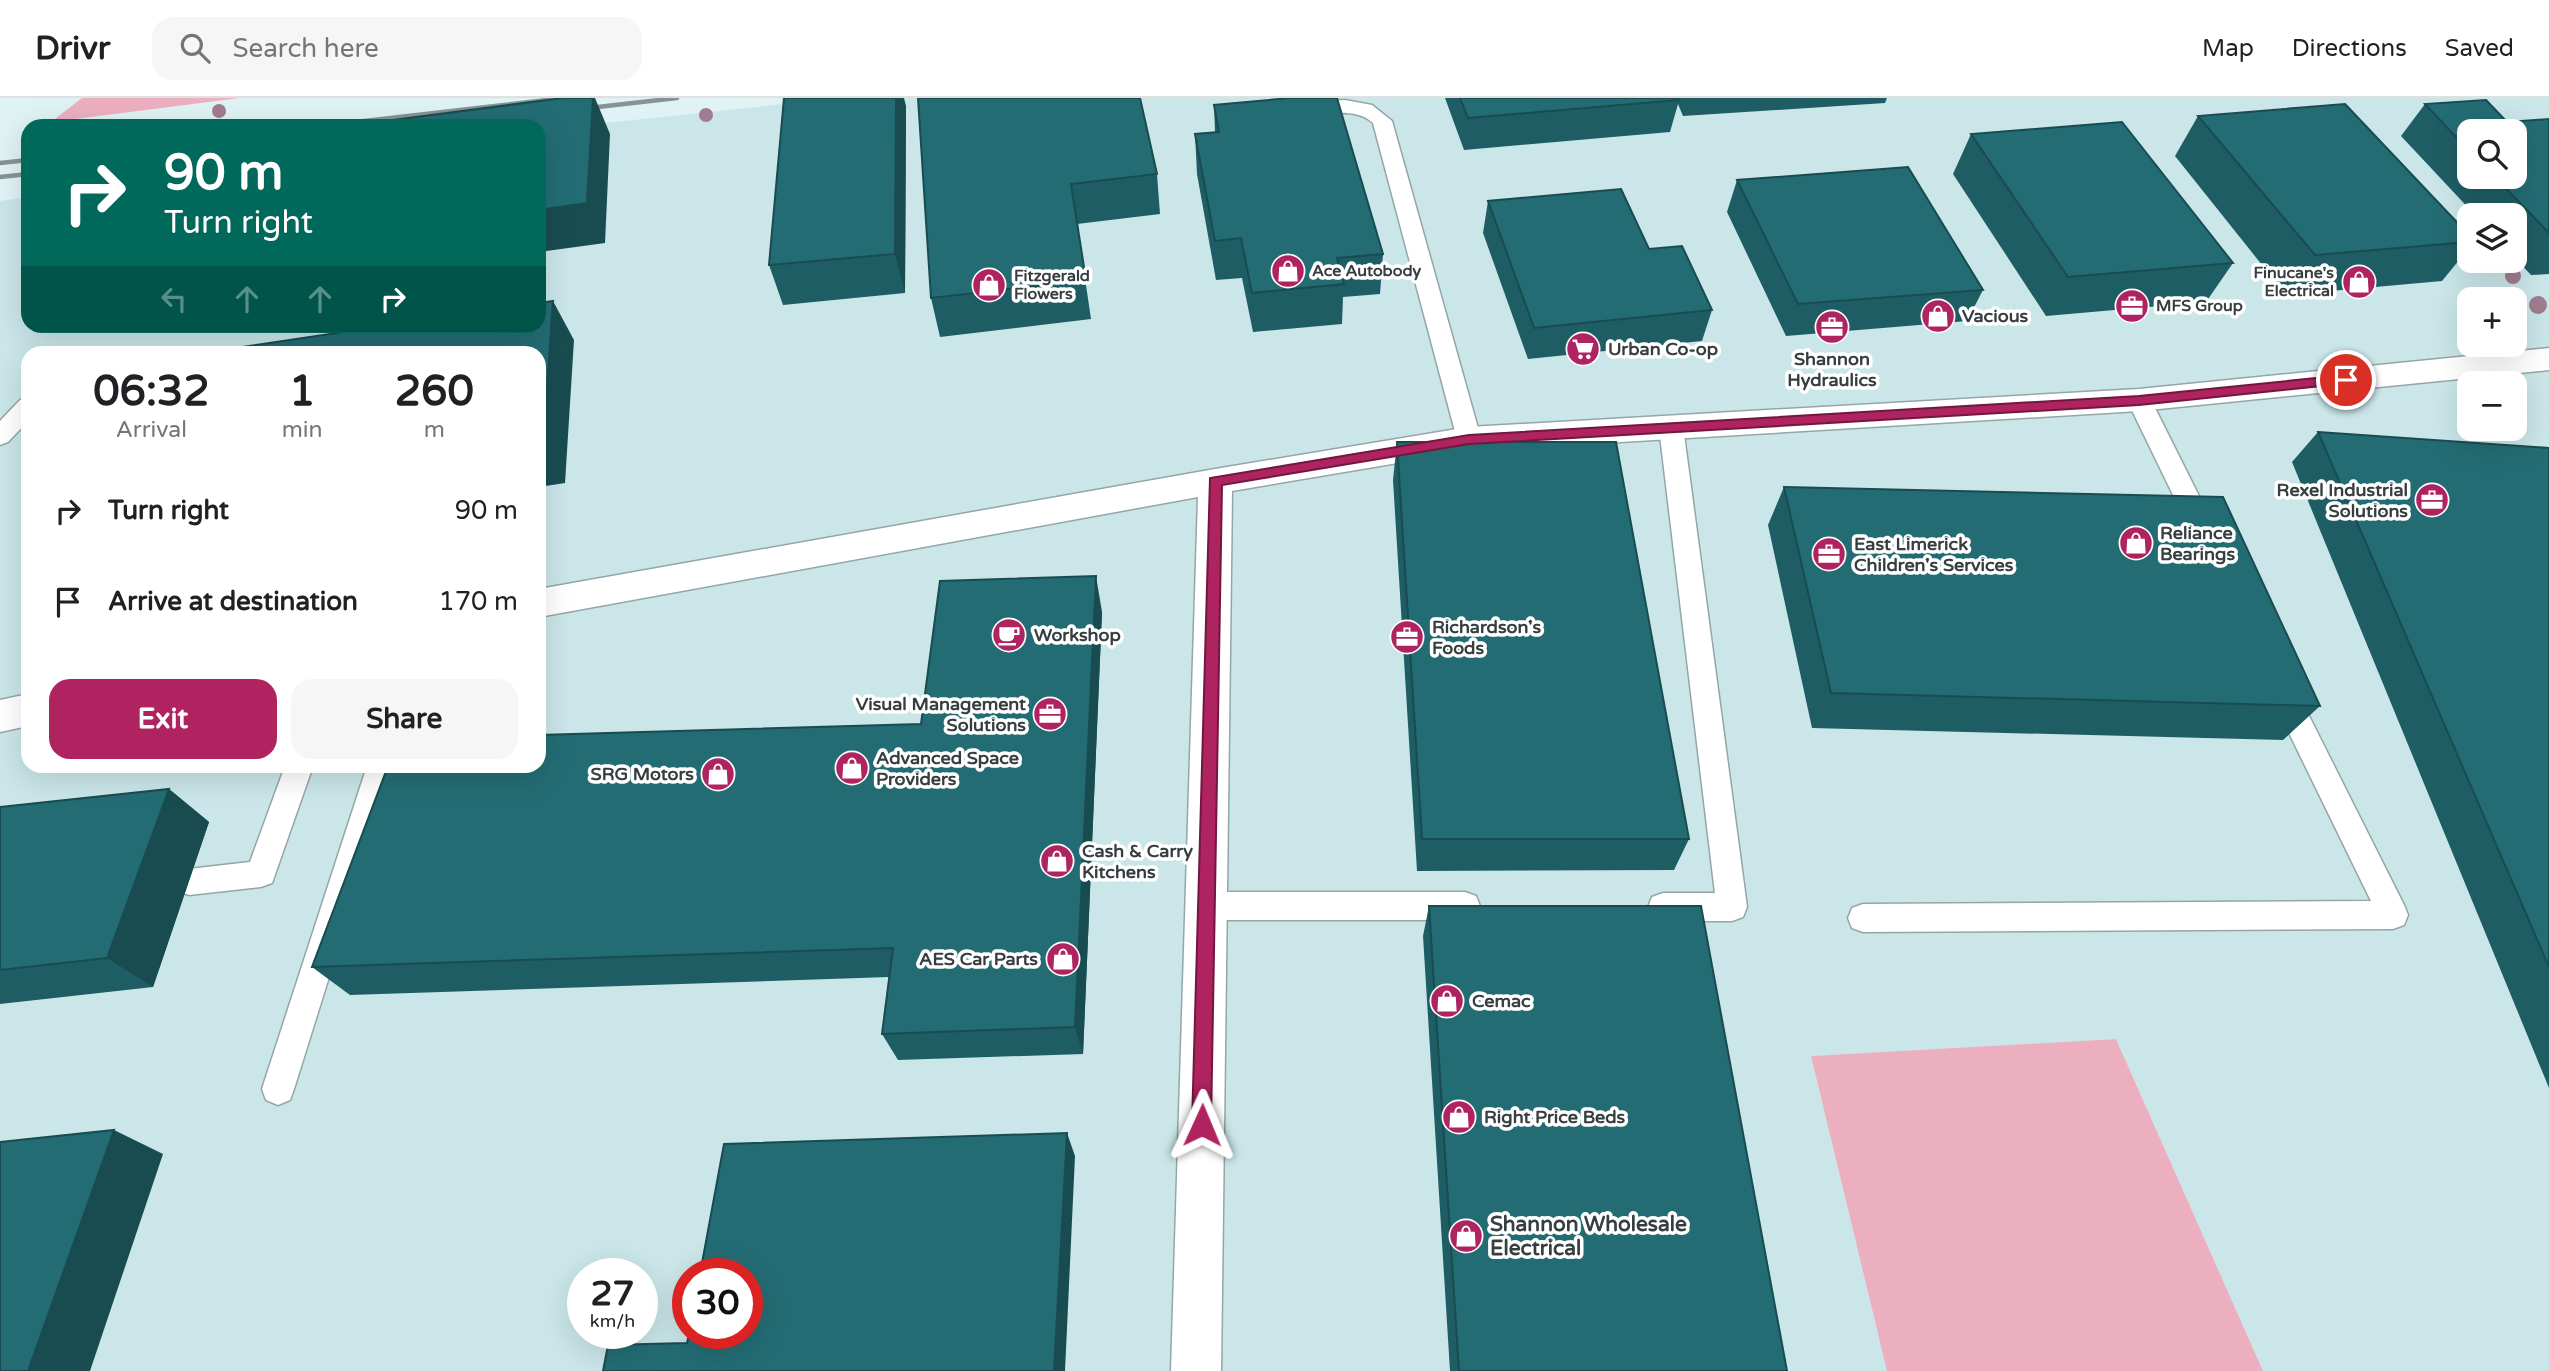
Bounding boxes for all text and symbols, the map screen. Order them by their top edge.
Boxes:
search box [152,17,642,80]
text: Drivr [35,29,110,68]
icon: search [176,29,214,67]
text: Search here [232,33,379,64]
text: Map [2202,34,2254,63]
text: Directions [2292,34,2407,63]
text: Saved [2445,34,2514,63]
map controls [2457,119,2527,441]
button: search [2457,119,2527,189]
text: 90 m [164,144,283,203]
icon: right [49,147,140,238]
button: layers [2457,203,2527,273]
text: Turn right [164,204,313,242]
shop icon: Ace Autobody [1269,252,1307,290]
place label: Ace Autobody [1312,261,1422,281]
place label: Finucane's Electrical [2253,263,2334,301]
shop icon: Finucane's Electrical [2340,263,2378,301]
shop icon: Fitzgerald Flowers [970,266,1008,304]
place label: Fitzgerald Flowers [1014,266,1090,304]
icon: left [155,280,193,318]
icon: ahead [228,280,266,318]
icon: ahead [301,280,339,318]
icon: right [374,280,412,318]
office icon: MFS Group [2113,287,2151,325]
button: + [2457,287,2527,357]
place label: MFS Group [2156,296,2243,316]
shop icon: Vacious [1919,297,1957,335]
place label: Vacious [1962,305,2029,327]
office icon: Shannon Hydraulics [1813,308,1851,346]
supermarket icon: Urban Co-op [1564,330,1602,368]
place label: Urban Co-op [1608,338,1718,360]
place label: Shannon Hydraulics [1787,348,1877,391]
pin [2316,350,2376,410]
icon: arrive [2327,361,2365,399]
text: 06:32 [93,366,210,417]
text: 1 [289,366,315,417]
text: 260 [395,366,474,417]
button: − [2457,371,2527,441]
text: Arrival [116,416,187,444]
text: min [282,416,323,444]
text: m [424,416,445,444]
place label: Rexel Industrial Solutions [2277,479,2408,522]
office icon: Rexel Industrial Solutions [2413,481,2451,519]
icon: right [49,492,87,530]
text: Turn right [108,495,229,526]
text: 90 m [455,495,518,526]
place label: Reliance Bearings [2160,522,2235,565]
shop icon: Reliance Bearings [2117,524,2155,562]
place label: East Limerick Children's Services [1854,533,2014,576]
office icon: East Limerick Children's Services [1810,535,1848,573]
icon: arrive [49,583,87,621]
text: Arrive at destination [108,586,358,617]
text: 170 m [438,586,518,617]
cafe icon: Workshop [990,616,1028,654]
place label: Richardson's Foods [1432,616,1541,659]
office icon: Richardson's Foods [1388,618,1426,656]
place label: Workshop [1034,624,1121,646]
button: Exit [49,679,277,759]
button: Share [291,679,518,759]
place label: Visual Management Solutions [856,693,1026,736]
office icon: Visual Management Solutions [1031,695,1069,733]
place label: Advanced Space Providers [876,747,1019,790]
shop icon: Advanced Space Providers [833,749,871,787]
shop icon: SRG Motors [699,755,737,793]
place label: SRG Motors [591,763,694,785]
place label: Cash & Carry Kitchens [1082,840,1193,883]
shop icon: Cash & Carry Kitchens [1038,842,1076,880]
shop icon: AES Car Parts [1044,940,1082,978]
place label: AES Car Parts [919,948,1038,970]
shop icon: Cemac [1428,982,1466,1020]
place label: Cemac [1472,990,1531,1012]
position arrow [1165,1088,1239,1162]
shop icon: Right Price Beds [1440,1098,1478,1136]
place label: Right Price Beds [1484,1106,1626,1128]
place label: Shannon Wholesale Electrical [1490,1212,1687,1261]
shop icon: Shannon Wholesale Electrical [1447,1217,1485,1255]
speed limit sign: 30 [672,1258,763,1349]
text: 27 [591,1273,634,1315]
text: km/h [590,1310,635,1332]

